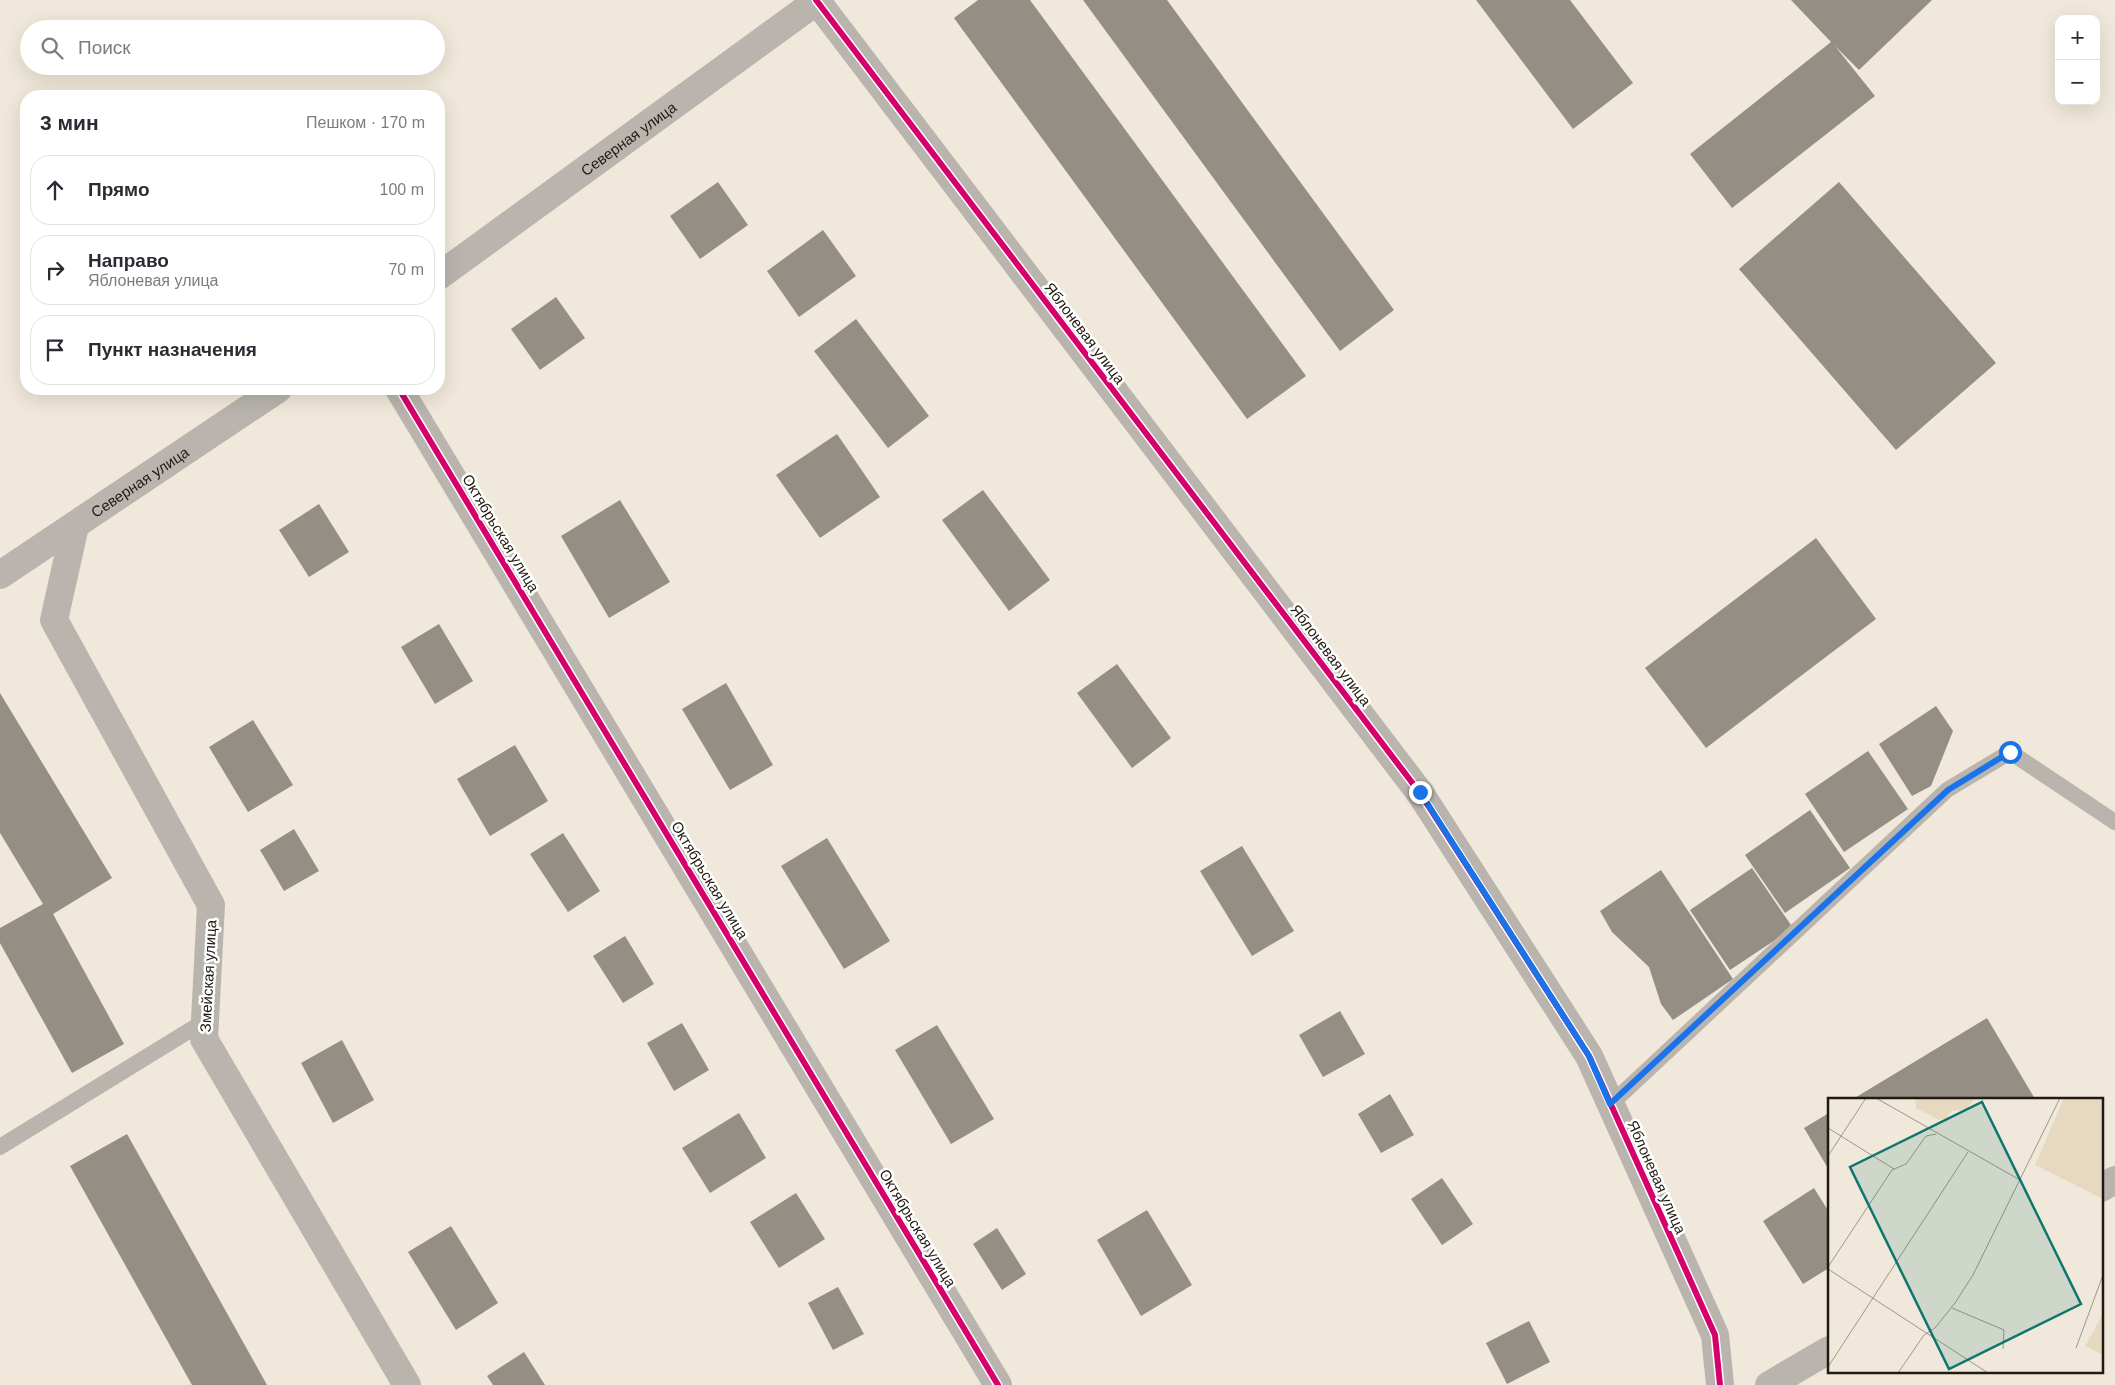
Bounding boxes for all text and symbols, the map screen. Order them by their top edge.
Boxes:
map controls [2055,15,2100,105]
button: + [2055,15,2100,60]
search box [20,20,445,75]
icon: search [38,34,66,62]
text: Поиск [78,37,131,58]
button: − [2055,60,2100,105]
street label: Северная улица [577,98,680,179]
text: 3 мин [40,111,99,134]
text: Пешком · 170 m [306,114,425,131]
icon: ahead [41,176,69,204]
text: Прямо [88,179,150,200]
text: 100 m [380,181,424,198]
text: Направо [88,250,169,271]
icon: right [41,256,69,284]
text: 70 m [388,261,424,278]
text: Яблоневая улица [88,272,218,289]
street label: Яблоневая улица [1041,279,1129,387]
icon: arrive [41,336,69,364]
text: Пункт назначения [88,339,257,360]
street label: Северная улица [88,442,192,520]
street label: Октябрьская улица [459,471,543,596]
street label: Яблоневая улица [1287,601,1375,709]
route start [1999,741,2022,764]
route end [1409,781,1432,804]
street label: Октябрьская улица [668,818,752,943]
street label: Змейская улица [197,919,219,1033]
inset map [1828,1098,2102,1372]
street label: Яблоневая улица [1624,1118,1690,1237]
street label: Октябрьская улица [876,1166,960,1291]

